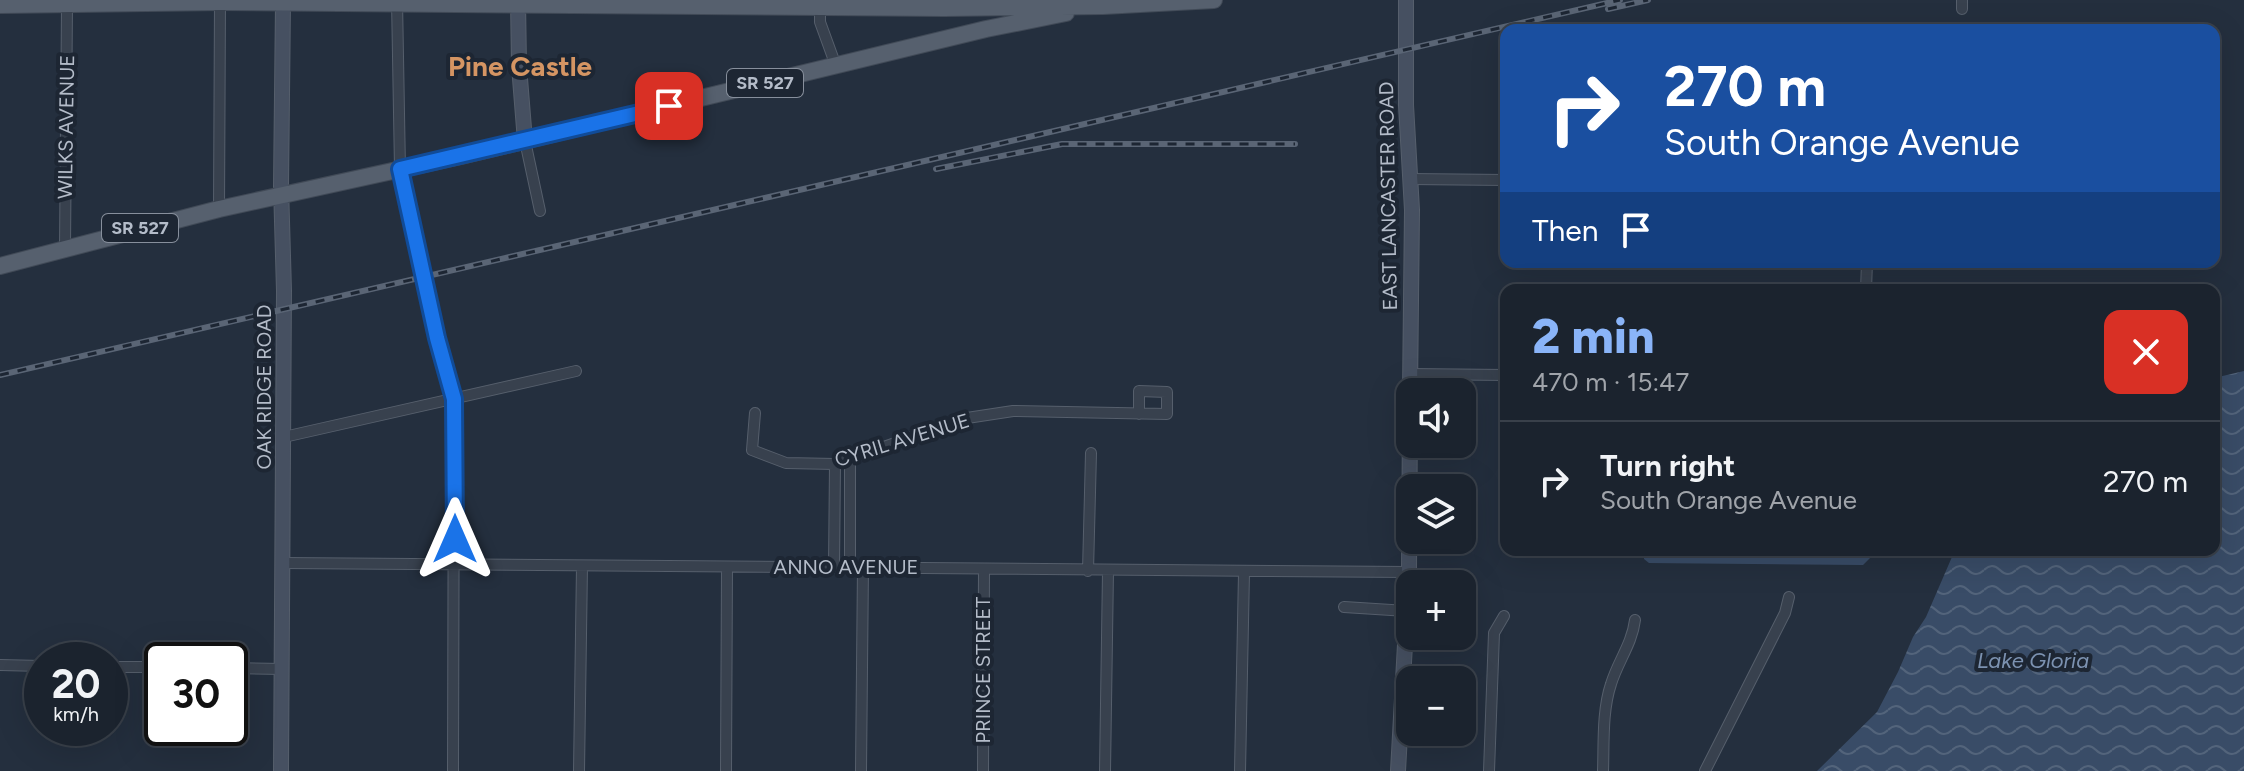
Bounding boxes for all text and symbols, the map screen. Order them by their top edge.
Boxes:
district label: Pine Castle [448,49,592,83]
text: 270 m [1664,53,1826,120]
street label: WILKS AVENUE [53,55,79,199]
icon: right [1532,56,1636,160]
road number: SR 527 [727,69,803,97]
pin [635,72,703,140]
street label: EAST LANCASTER ROAD [1374,81,1402,311]
icon: arrive [647,84,691,128]
text: South Orange Avenue [1664,121,2020,164]
icon: arrive [1614,208,1658,252]
text: Then [1532,212,1598,249]
road number: SR 527 [102,214,178,242]
street label: OAK RIDGE ROAD [252,304,276,470]
text: 2 min [1532,307,1655,365]
button: close [2104,310,2188,394]
text: 470 m · 15:47 [1532,366,1689,398]
map controls [1396,378,1476,746]
button: sound [1396,378,1476,458]
street label: CYRIL AVENUE [832,408,972,472]
text: Turn right [1600,447,1735,484]
icon: right [1532,459,1576,503]
text: 270 m [2103,463,2188,500]
button: layers [1396,474,1476,554]
text: South Orange Avenue [1600,484,1857,516]
position arrow [413,497,497,581]
street label: ANNO AVENUE [774,555,918,579]
button: + [1396,570,1476,650]
street label: PRINCE STREET [971,597,995,743]
speed limit sign: 30 [144,642,248,746]
water label: Lake Gloria [1977,647,2089,674]
text: 20 [51,660,101,708]
button: − [1396,666,1476,746]
text: km/h [53,702,99,726]

